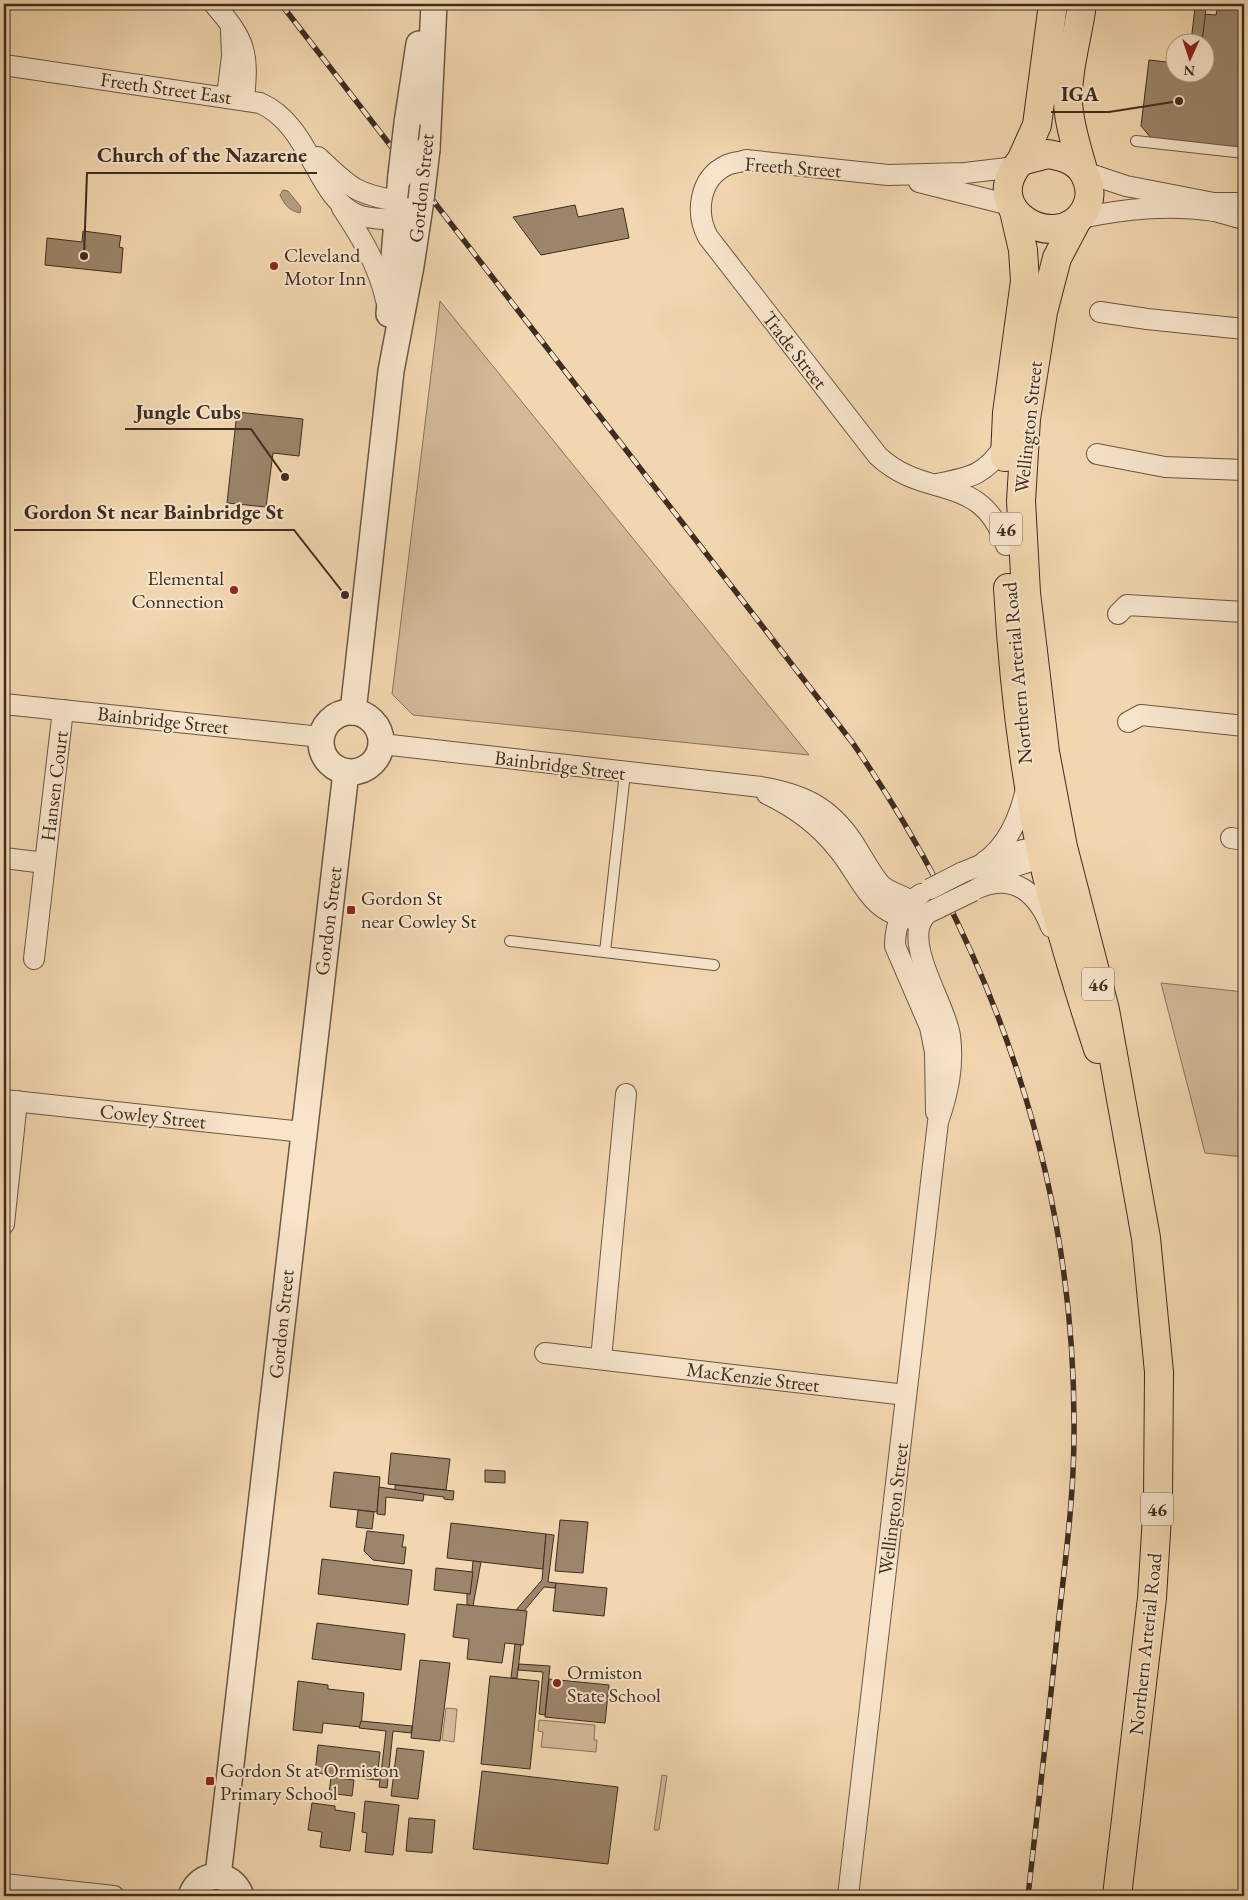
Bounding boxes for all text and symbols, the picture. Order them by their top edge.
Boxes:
north arrow [1166,32,1216,82]
text: N [1183,62,1195,80]
street label: Freeth Street East [99,66,234,110]
callout: IGA [1051,76,1109,112]
text: IGA [1061,80,1100,107]
street label: Gordon Street [402,131,440,244]
callout: Church of the Nazarene [87,137,317,173]
text: Church of the Nazarene [97,141,307,168]
street label: Freeth Street [744,151,843,183]
place label: Cleveland Motor Inn [284,242,367,291]
marker: Cleveland Motor Inn [268,260,280,272]
street label: Trade Street [756,306,834,395]
street label: Wellington Street [1008,359,1048,494]
callout: Jungle Cubs [125,393,251,429]
text: Jungle Cubs [133,398,241,425]
callout: Gordon St near Bainbridge St [14,494,294,530]
text: Gordon St near Bainbridge St [24,498,284,525]
road number: 46 [990,512,1022,546]
place label: Elemental Connection [131,565,224,614]
street label: Northern Arterial Road [996,580,1038,765]
marker: Elemental Connection [228,584,240,596]
street label: Bainbridge Street [96,700,231,740]
street label: Hansen Court [34,729,74,843]
street label: Bainbridge Street [493,744,628,786]
street label: Gordon Street [308,864,348,977]
place label: Gordon St near Cowley St [361,885,477,934]
marker: Gordon St near Cowley St [345,904,357,916]
road number: 46 [1082,968,1114,1001]
street label: Cowley Street [99,1097,208,1135]
street label: Gordon Street [262,1267,300,1380]
street label: MacKenzie Street [685,1356,822,1398]
street label: Wellington Street [872,1441,914,1576]
road number: 46 [1141,1492,1173,1526]
street label: Northern Arterial Road [1123,1551,1168,1736]
place label: Ormiston State School [567,1659,661,1708]
marker: Ormiston State School [551,1677,563,1689]
place label: Gordon St at Ormiston Primary School [220,1757,400,1806]
marker: Gordon St at Ormiston Primary School [204,1775,216,1787]

